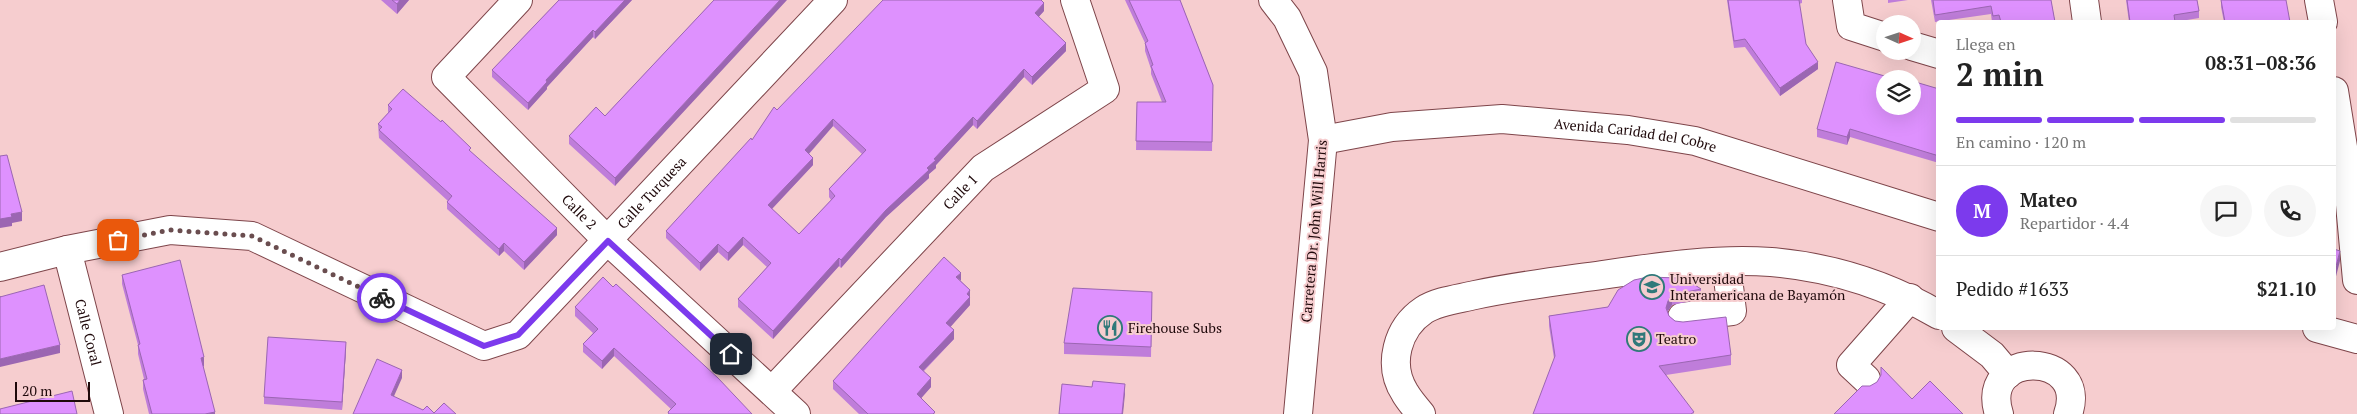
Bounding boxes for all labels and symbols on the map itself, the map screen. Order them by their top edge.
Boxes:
north arrow [1876,15,1921,60]
street label: Avenida Caridad del Cobre [1554,114,1719,156]
street label: Carretera Dr. John Will Harris [1296,139,1331,323]
street label: Calle Turquesa [613,152,690,233]
street label: Calle 1 [938,170,981,214]
street label: Calle 2 [558,190,601,233]
pin [97,219,139,261]
place label: Universidad Interamericana de Bayamón [1670,269,1846,304]
courier [357,273,407,323]
school or university icon: Universidad Interamericana de Bayamón [1639,274,1665,300]
street label: Calle Coral [71,297,106,368]
restaurant icon: Firehouse Subs [1097,315,1123,341]
place label: Firehouse Subs [1128,318,1222,337]
theatre icon: Teatro [1626,326,1652,352]
place label: Teatro [1656,329,1696,348]
pin [710,333,752,375]
scale bar [15,379,90,402]

